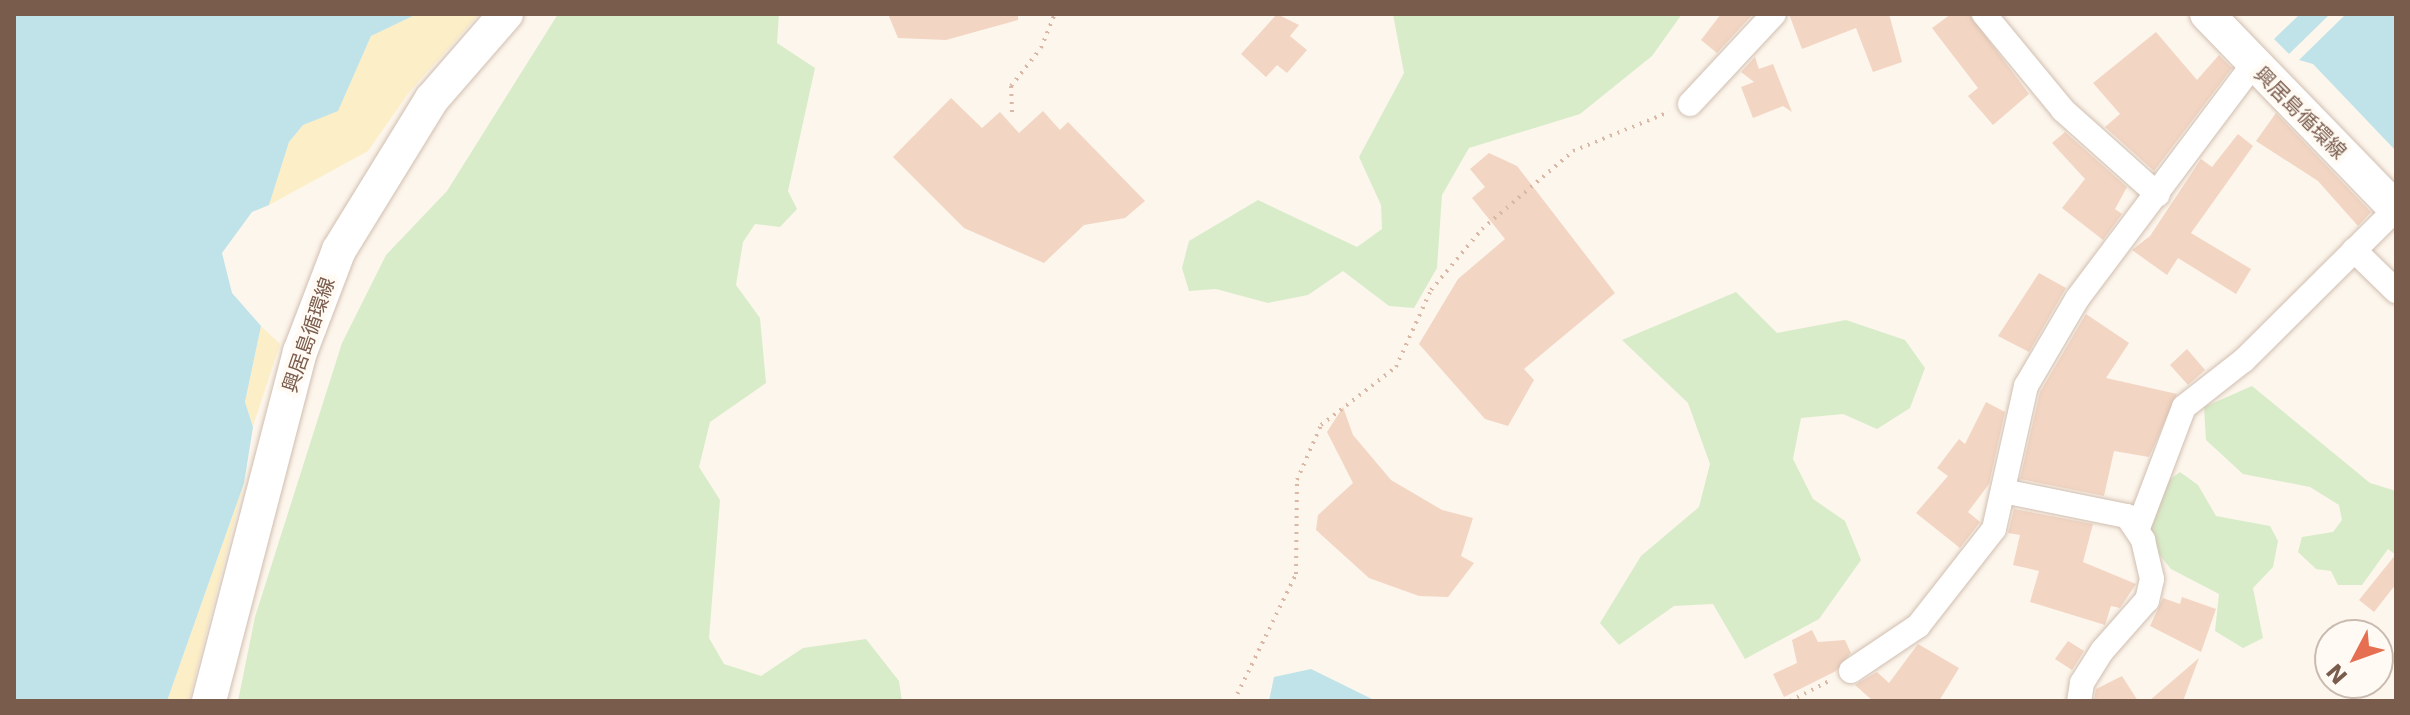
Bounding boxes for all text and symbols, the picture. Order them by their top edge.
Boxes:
street label: 興居島循環線 [2249,62,2351,164]
street label: 興居島循環線 [278,274,340,396]
north arrow [2314,619,2394,699]
text: N [2322,659,2353,689]

